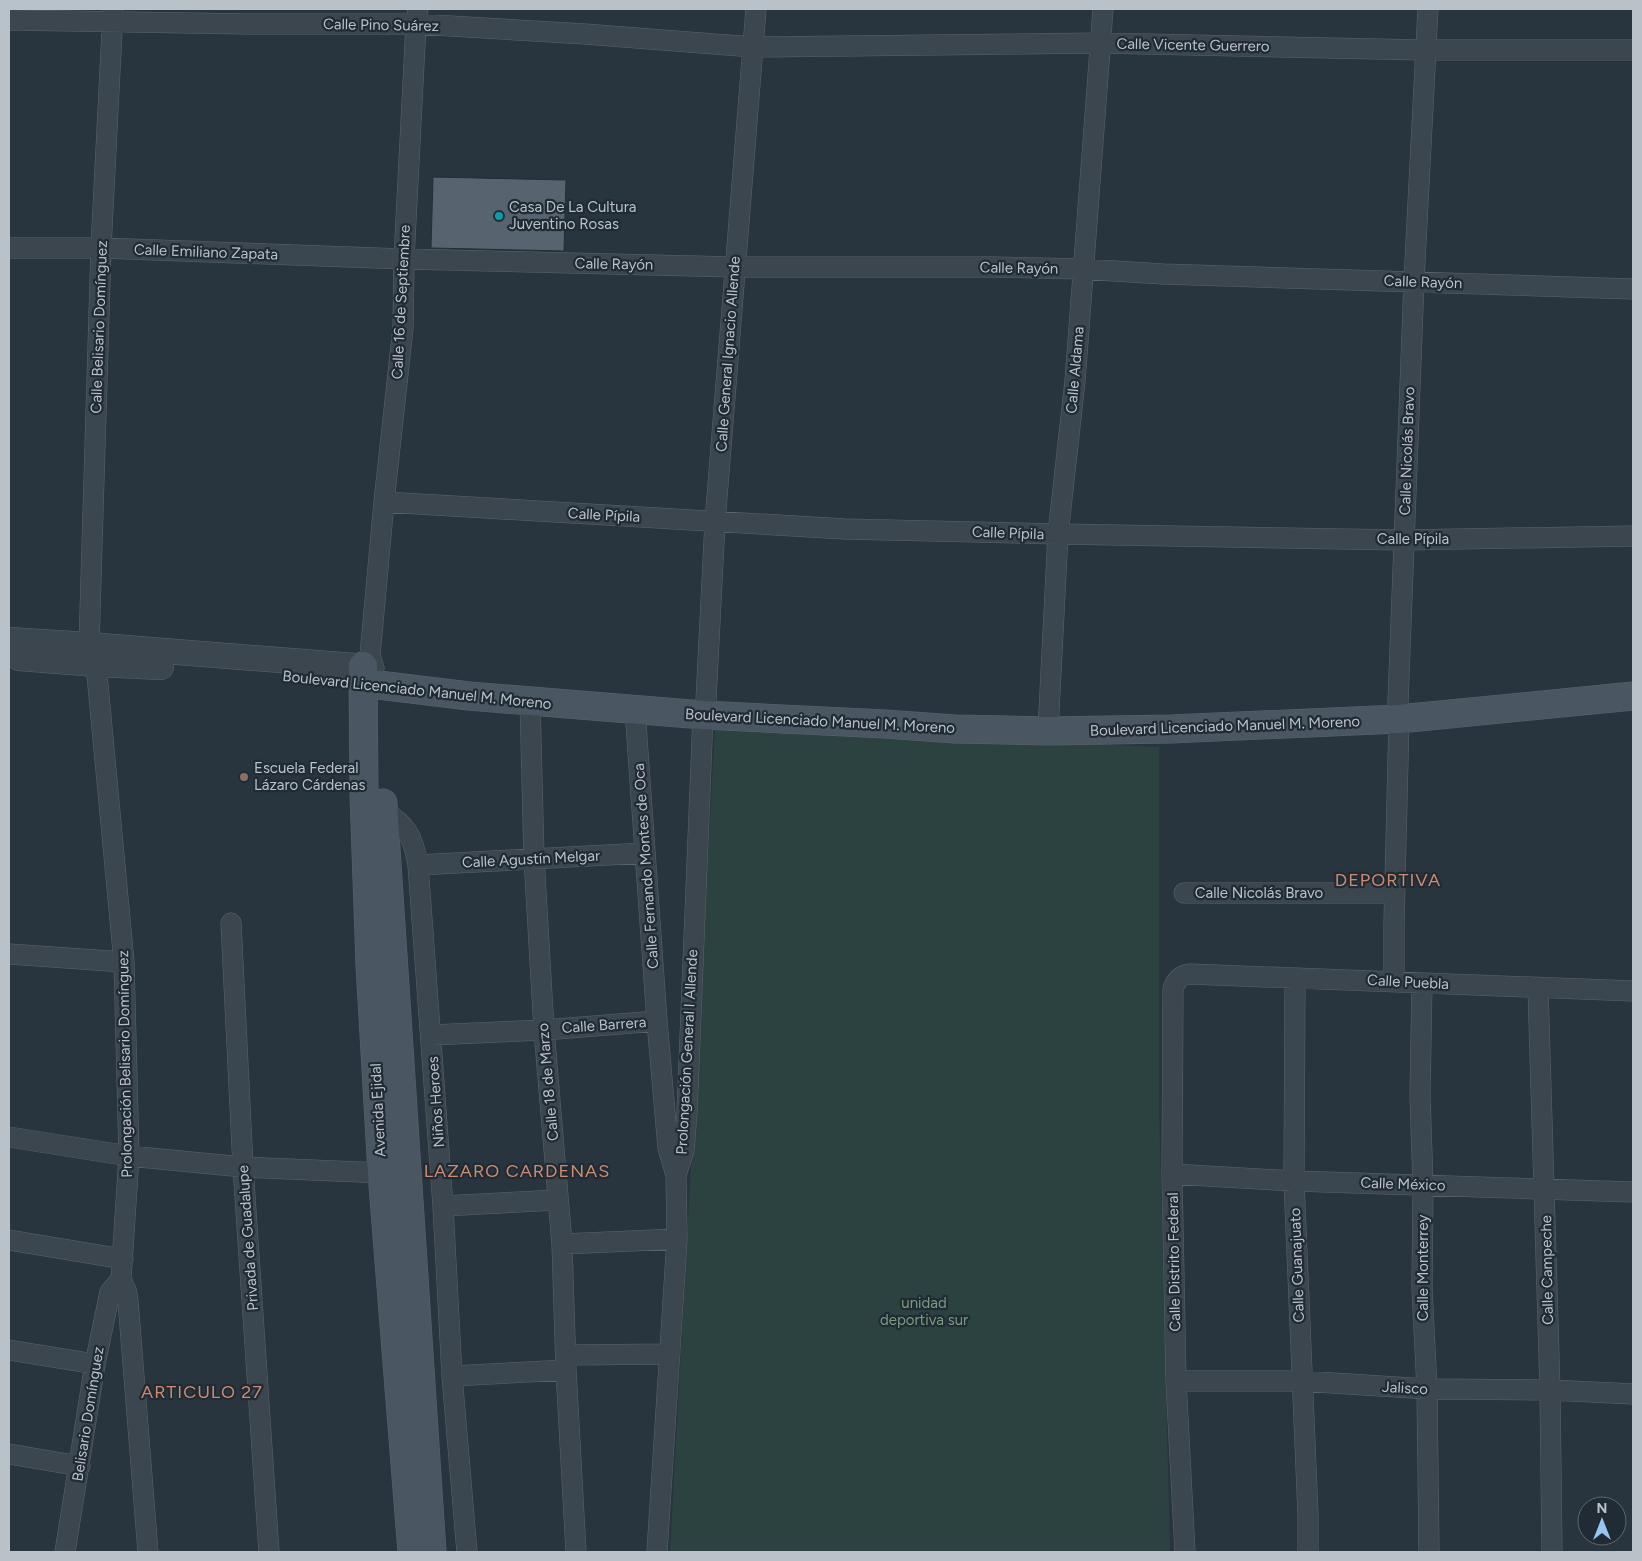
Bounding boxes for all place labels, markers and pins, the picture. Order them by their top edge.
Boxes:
place label: Casa De La Cultura Juventino Rosas [509,198,636,233]
marker: Casa De La Cultura Juventino Rosas [493,210,505,222]
place label: Escuela Federal Lázaro Cárdenas [254,759,365,794]
marker: Escuela Federal Lázaro Cárdenas [238,771,250,783]

